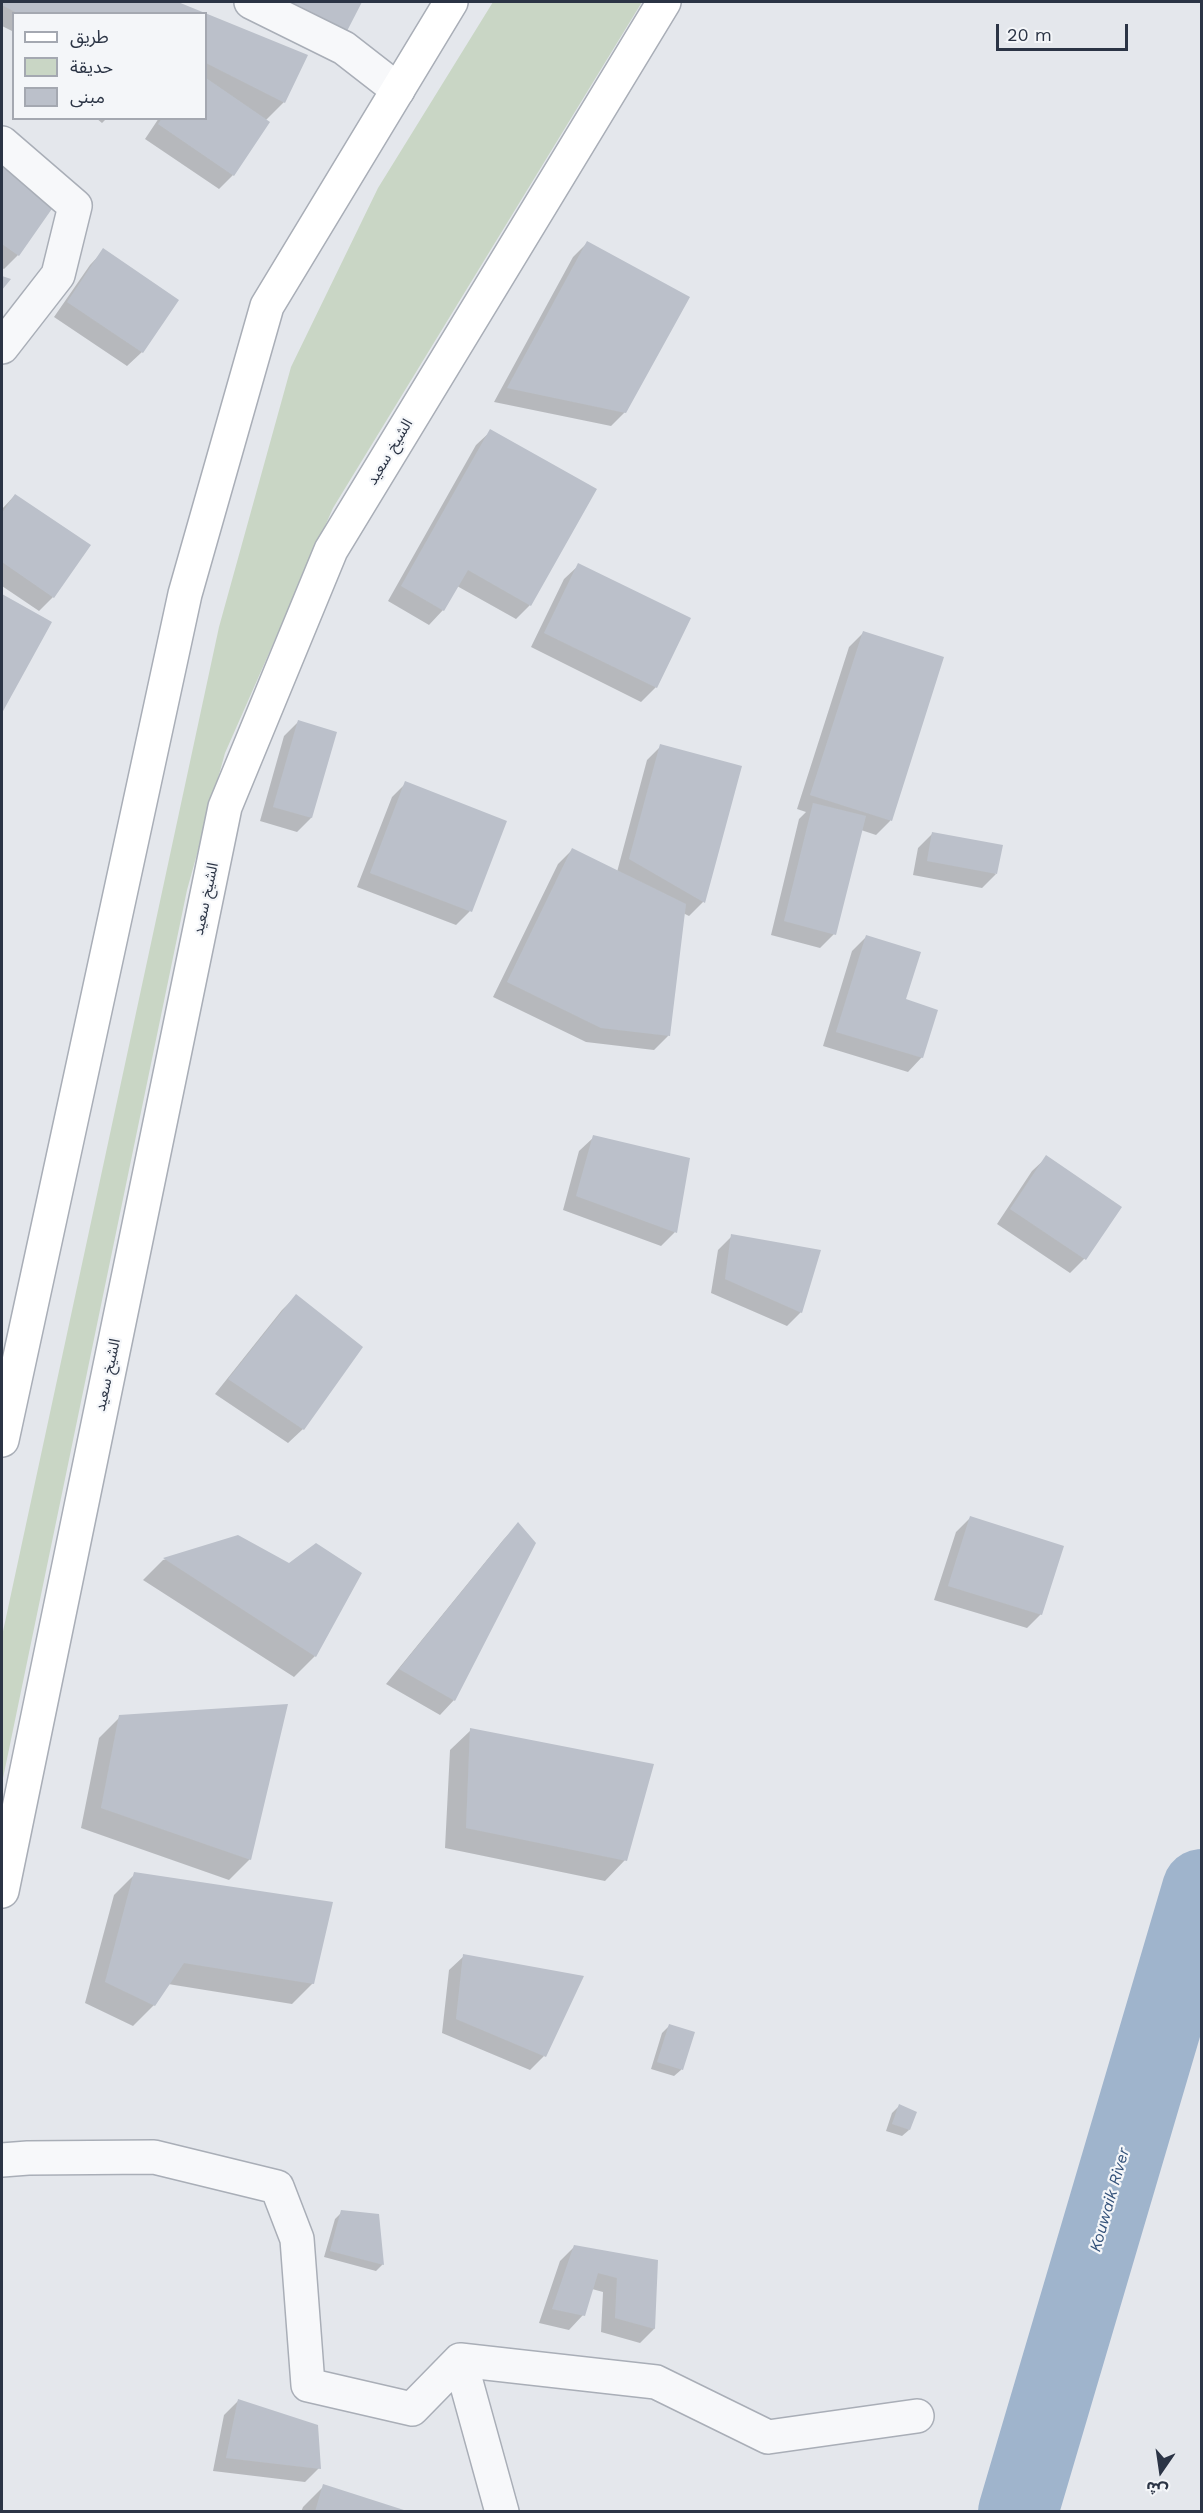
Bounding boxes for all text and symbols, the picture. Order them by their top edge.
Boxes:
legend [12,12,207,120]
scale bar [999,12,1131,50]
text: 20 m [1007,24,1052,45]
text: طريق [70,26,109,47]
text: حديقة [70,56,113,77]
text: مبنى [70,86,105,107]
street label: الشيخ سعيد [363,416,417,488]
street label: الشيخ سعيد [190,861,222,937]
street label: الشيخ سعيد [92,1337,124,1413]
water label: Kouwaik River [1086,2146,1134,2254]
north arrow [1131,2441,1191,2501]
text: ش [1144,2477,1170,2501]

